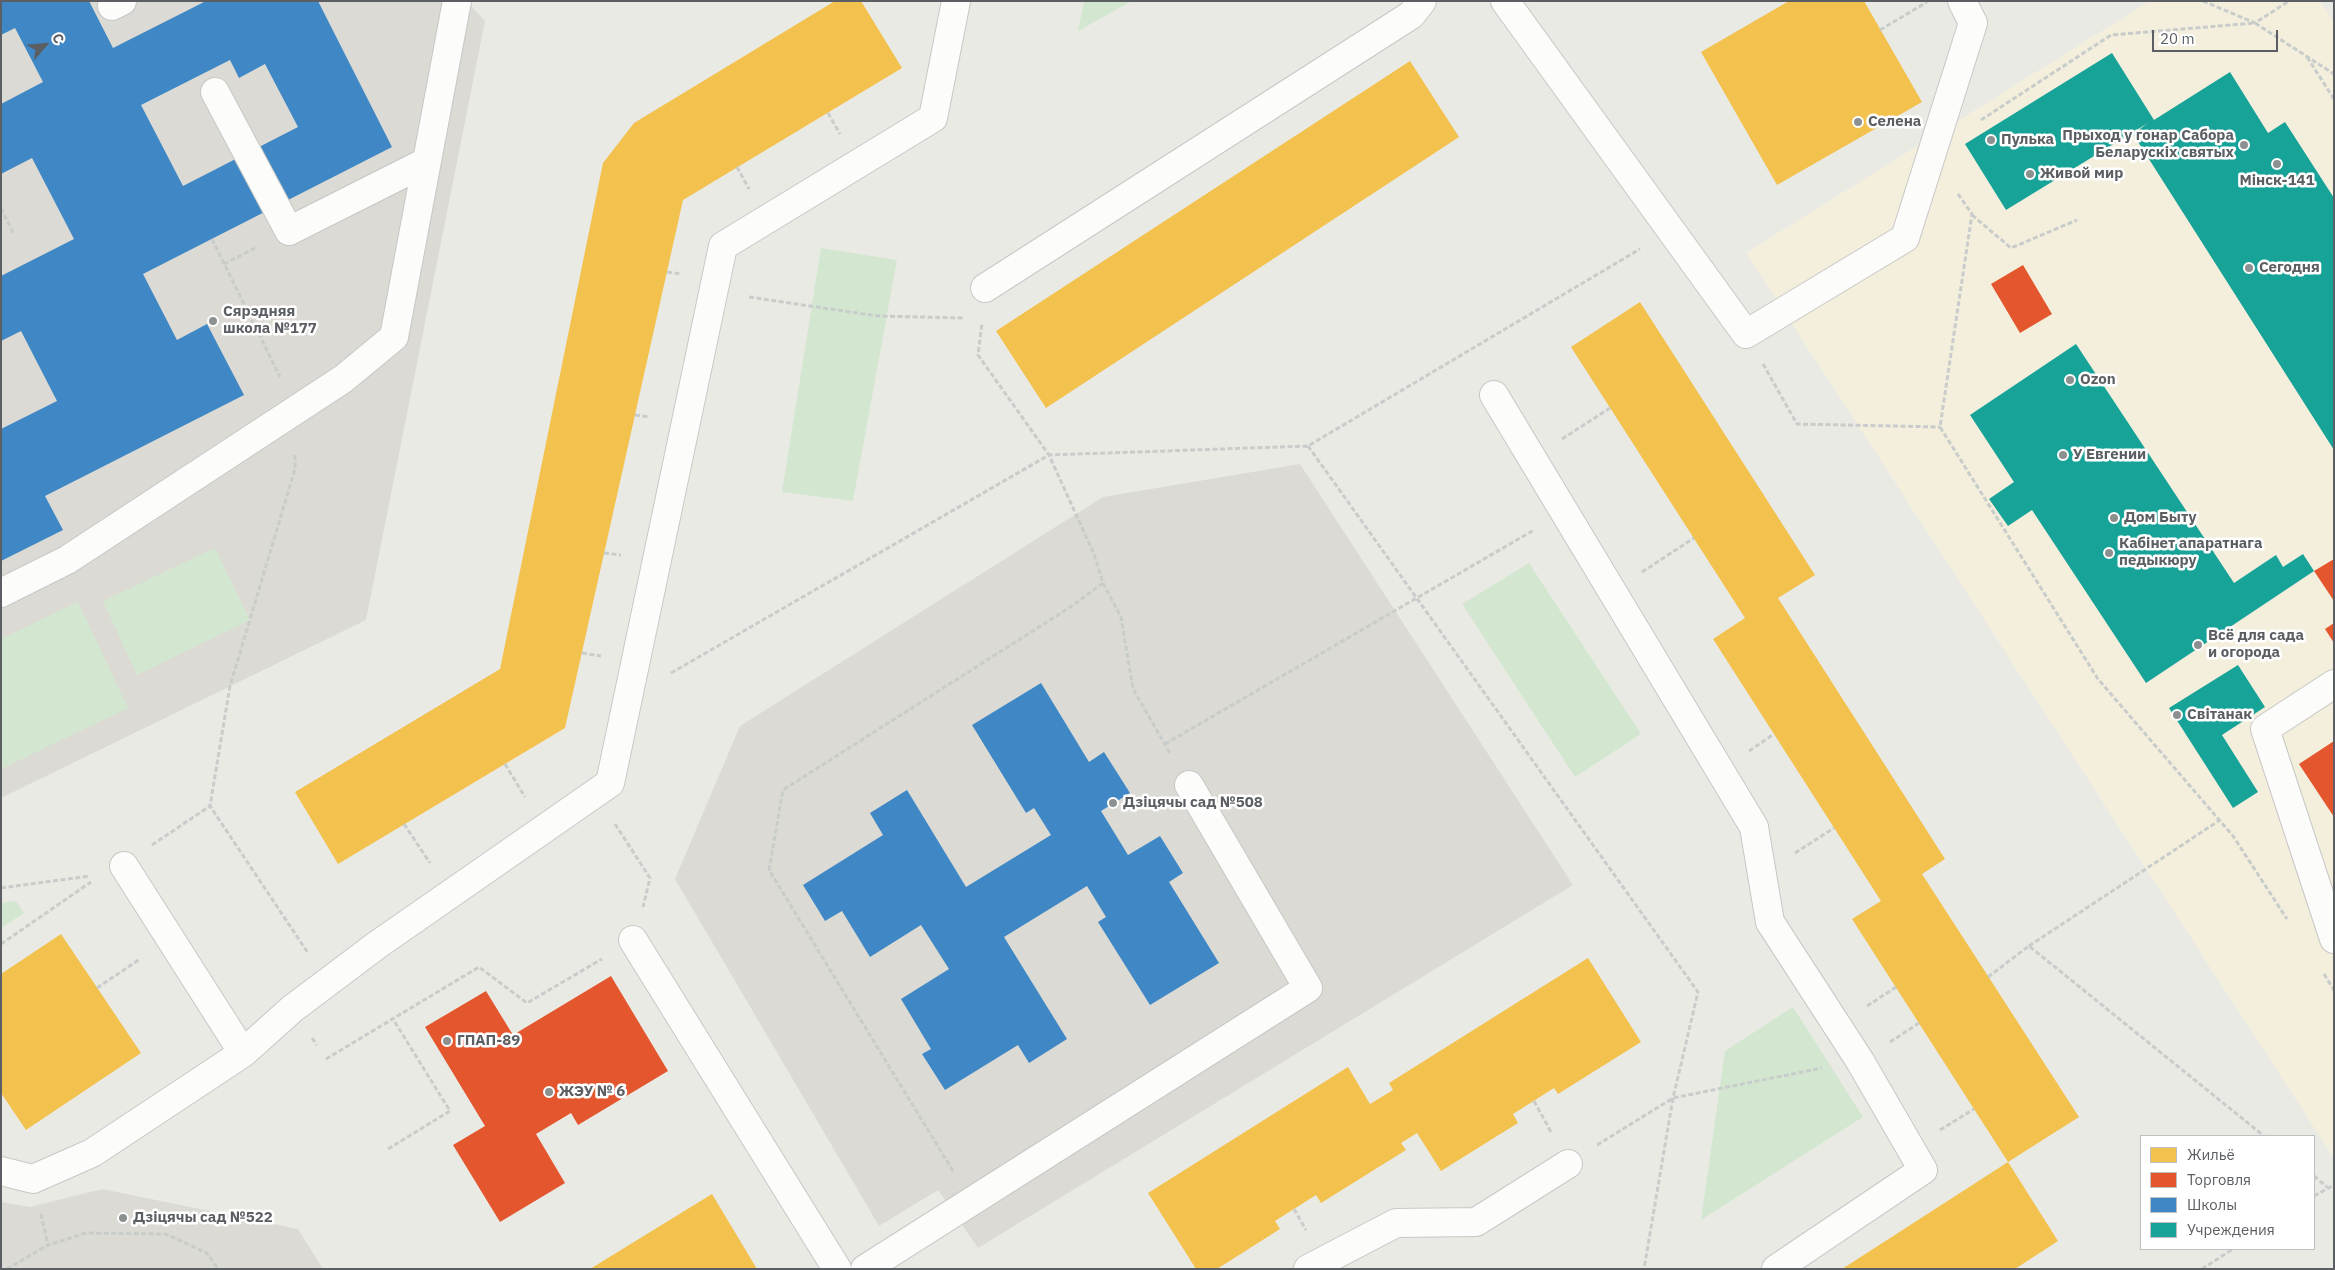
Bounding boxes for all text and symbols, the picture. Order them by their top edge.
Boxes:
north arrow [20,20,70,70]
scale bar [2155,20,2281,52]
text: 20 m [2160,29,2195,48]
text: С [48,30,68,46]
place label: Селена [1868,113,1921,131]
marker: Селена [1852,116,1864,128]
place label: Прыход у гонар Сабора Беларускіх святых [2062,127,2234,162]
place label: Пулька [2001,131,2054,149]
marker: Пулька [1985,134,1997,146]
marker: Прыход у гонар Сабора Беларускіх святых [2238,139,2250,151]
marker: Мінск-141 [2271,158,2283,170]
place label: Живой мир [2040,165,2123,183]
marker: Живой мир [2024,168,2036,180]
place label: Мінск-141 [2239,172,2315,190]
place label: Сегодня [2259,259,2320,277]
marker: Сегодня [2243,262,2255,274]
place label: Сярэдняя школа №177 [223,303,317,338]
marker: Сярэдняя школа №177 [207,315,219,327]
place label: Ozon [2080,371,2116,389]
marker: Ozon [2064,374,2076,386]
place label: У Евгении [2073,446,2146,464]
marker: У Евгении [2057,449,2069,461]
place label: Дом Быту [2124,509,2197,527]
marker: Дом Быту [2108,512,2120,524]
place label: Кабінет апаратнага педыкюру [2119,535,2262,570]
marker: Кабінет апаратнага педыкюру [2103,547,2115,559]
place label: Всё для сада и огорода [2208,627,2304,662]
marker: Всё для сада и огорода [2192,639,2204,651]
place label: Свiтанак [2187,706,2252,724]
marker: Свiтанак [2171,709,2183,721]
place label: Дзіцячы сад №508 [1123,794,1263,812]
marker: Дзіцячы сад №508 [1107,797,1119,809]
place label: ГПАП-89 [457,1032,520,1050]
marker: ГПАП-89 [441,1035,453,1047]
place label: ЖЭУ № 6 [559,1083,625,1101]
marker: ЖЭУ № 6 [543,1086,555,1098]
legend [2140,1135,2315,1250]
text: Жильё [2187,1145,2235,1164]
text: Торговля [2187,1170,2251,1189]
text: Школы [2187,1195,2237,1214]
place label: Дзіцячы сад №522 [133,1209,273,1227]
marker: Дзіцячы сад №522 [117,1212,129,1224]
text: Учреждения [2187,1220,2275,1239]

